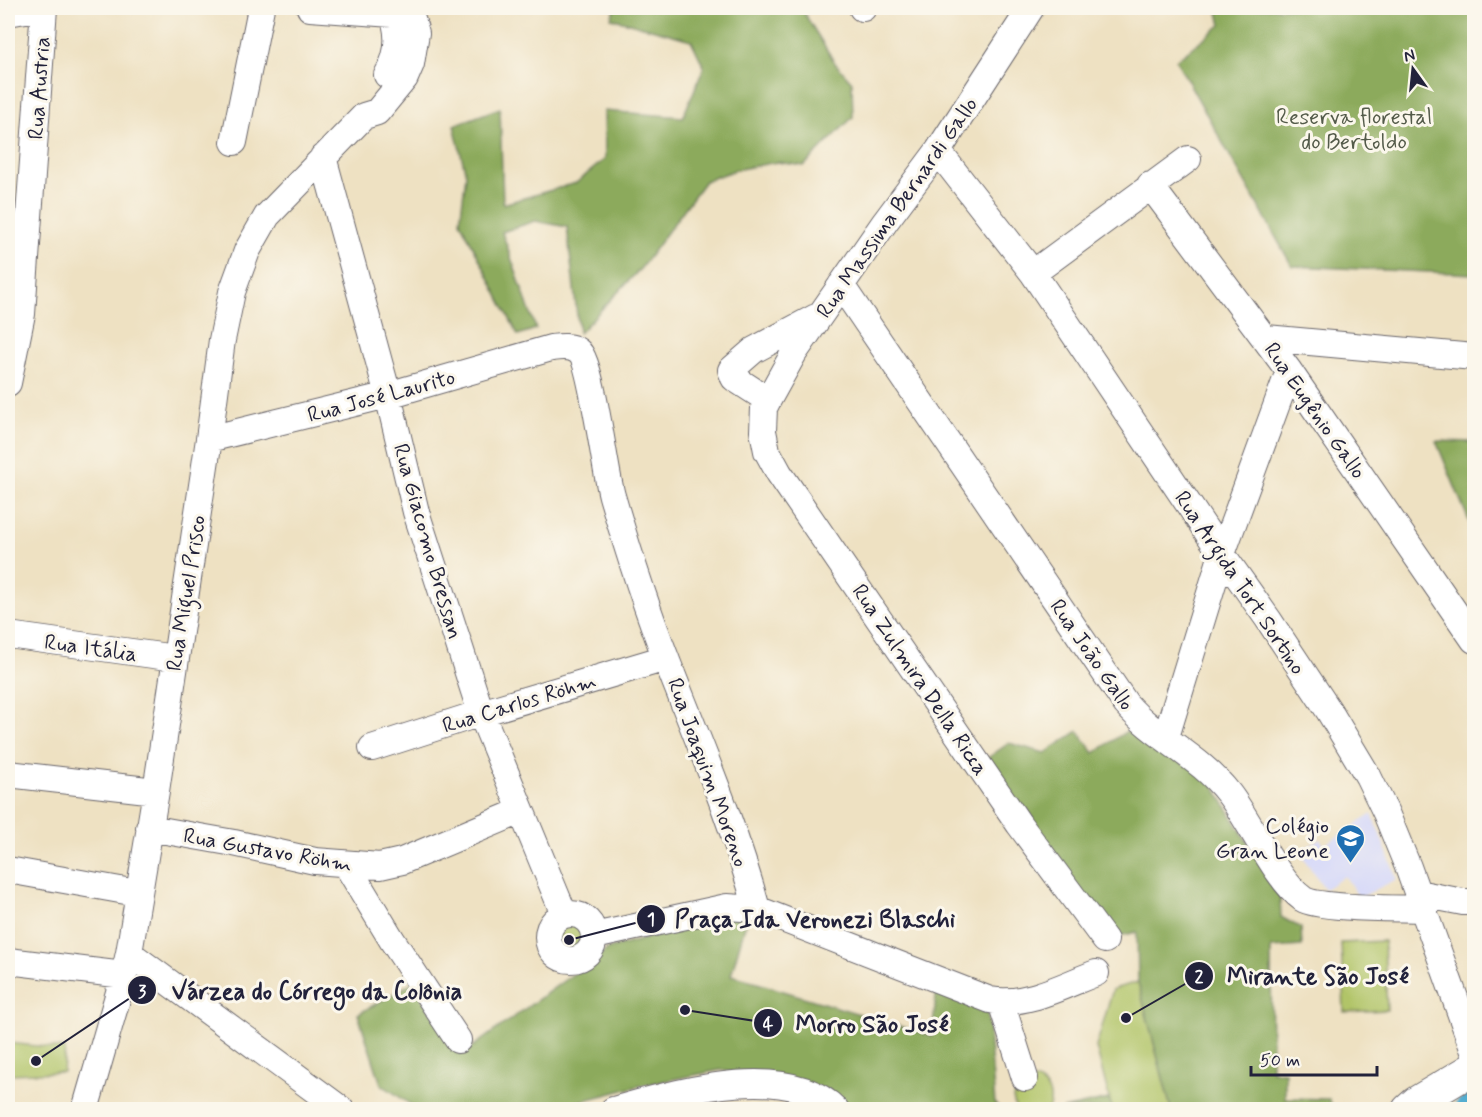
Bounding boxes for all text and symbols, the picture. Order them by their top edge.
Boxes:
street label: Rua Austria [22,36,58,141]
north arrow [1383,39,1443,99]
text: N [1402,44,1417,67]
street label: Rua Massima Bernardi Gallo [811,92,985,324]
park label: Reserva florestal do Bertoldo [1276,104,1432,157]
street label: Rua Eugênio Gallo [1256,337,1372,485]
street label: Rua José Laurito [305,364,458,430]
street label: Rua Giacomo Bressan [386,440,468,643]
street label: Rua Argida Tort Sortino [1165,486,1311,682]
street label: Rua Miguel Prisco [161,513,216,674]
street label: Rua Zulmira Della Ricca [845,579,994,781]
street label: Rua João Gallo [1043,594,1140,716]
street label: Rua Itália [42,629,139,669]
street label: Rua Carlos Röhm [439,667,600,741]
street label: Rua Joaquim Moreno [660,674,754,871]
place label: Colégio Gran Leone [1216,813,1329,866]
street label: Rua Gustavo Röhm [181,822,354,880]
school or university icon: Colégio Gran Leone [1334,822,1366,864]
callout: Praça Ida Veronezi Blaschi [636,898,963,940]
text: Praça Ida Veronezi Blaschi [675,905,956,936]
text: 1 [647,908,655,932]
callout: Mirante São José [1184,955,1422,997]
text: Mirante São José [1227,962,1409,993]
text: 2 [1195,965,1204,989]
callout: Várzea do Córrego da Colônia [127,969,477,1011]
text: Várzea do Córrego da Colônia [172,977,463,1011]
text: 3 [138,980,147,1004]
callout: Morro São José [753,1002,961,1044]
text: Morro São José [795,1010,949,1041]
text: 4 [763,1013,774,1037]
scale bar [1251,1039,1377,1077]
text: 50 m [1260,1049,1300,1073]

